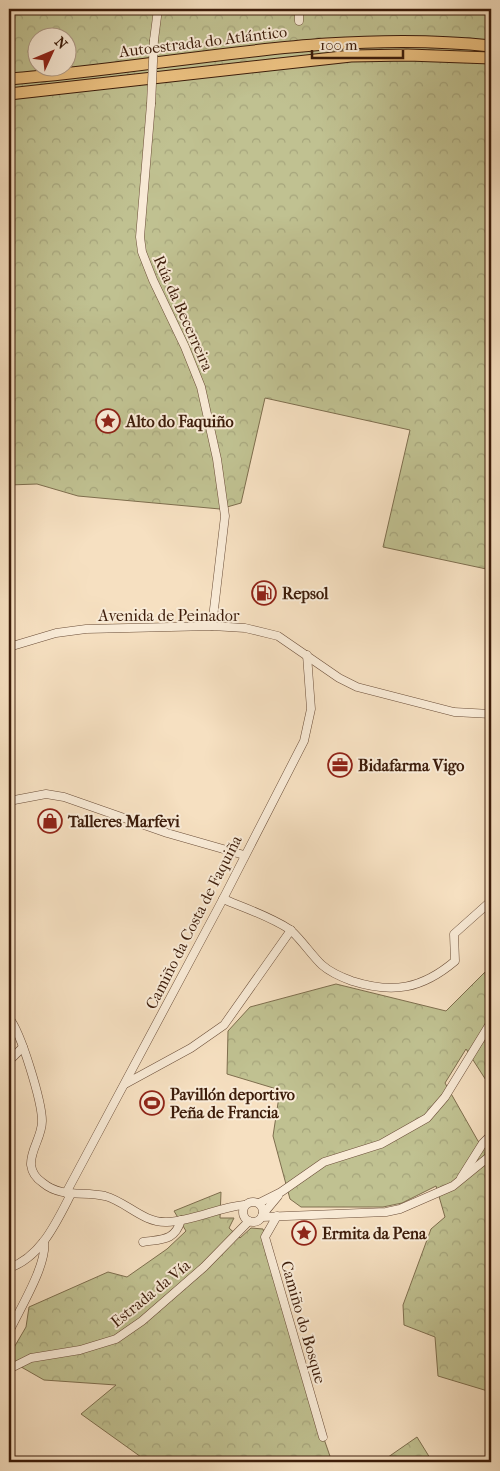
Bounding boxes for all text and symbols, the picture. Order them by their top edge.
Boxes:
street label: Autoestrada do Atlántico [117,22,288,61]
north arrow [28,28,78,78]
scale bar [312,28,404,60]
text: N [51,34,71,53]
text: 100 m [320,36,358,54]
street label: Rúa da Becerreira [150,253,218,374]
place icon: Alto do Faquiño [95,408,121,434]
place label: Alto do Faquiño [125,412,234,432]
fuel station icon: Repsol [251,580,277,606]
place label: Repsol [282,584,329,604]
street label: Avenida de Peinador [97,606,240,625]
office icon: Bidafarma Vigo [327,752,353,778]
place label: Bidafarma Vigo [358,756,464,776]
shop icon: Talleres Marfevi [37,808,63,834]
place label: Talleres Marfevi [67,812,180,831]
street label: Camiño da Costa de Faquiña [141,832,246,1012]
place label: Pavillón deportivo Peña de Francia [170,1085,295,1122]
sports icon: Pavillón deportivo Peña de Francia [139,1090,165,1116]
place icon: Ermita da Pena [291,1220,317,1246]
place label: Ermita da Pena [322,1224,427,1243]
street label: Estrada da Vía [107,1255,194,1331]
street label: Camiño do Bosque [277,1259,330,1386]

